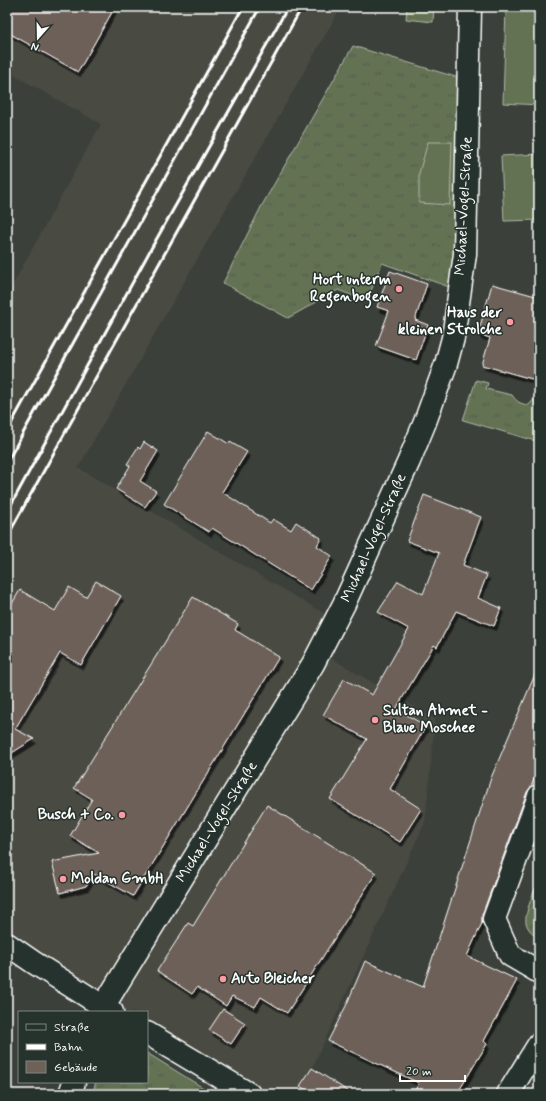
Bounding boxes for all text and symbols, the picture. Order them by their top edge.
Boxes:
north arrow [18,18,58,58]
text: N [29,39,41,54]
street label: Michael-Vogel-Straße [450,136,479,276]
place label: Hort unterm Regenbogen [310,270,391,309]
marker: Hort unterm Regenbogen [394,284,404,294]
place label: Haus der kleinen Strolche [398,303,503,340]
marker: Haus der kleinen Strolche [505,317,515,327]
street label: Michael-Vogel-Straße [337,470,412,606]
place label: Sultan Ahmet - Blaue Moschee [383,701,488,738]
marker: Sultan Ahmet - Blaue Moschee [370,715,380,725]
street label: Michael-Vogel-Straße [172,758,263,887]
place label: Busch + Co. [38,805,114,825]
marker: Busch + Co. [117,810,127,820]
place label: Moldan GmbH [71,869,163,889]
marker: Moldan GmbH [58,874,68,884]
place label: Auto Bleicher [231,969,315,989]
marker: Auto Bleicher [218,974,228,984]
legend [18,1011,148,1083]
text: Straße [54,1020,89,1036]
text: Bahn [54,1040,84,1056]
scale bar [400,1057,465,1083]
text: Gebäude [54,1060,97,1076]
text: 20 m [406,1064,432,1080]

